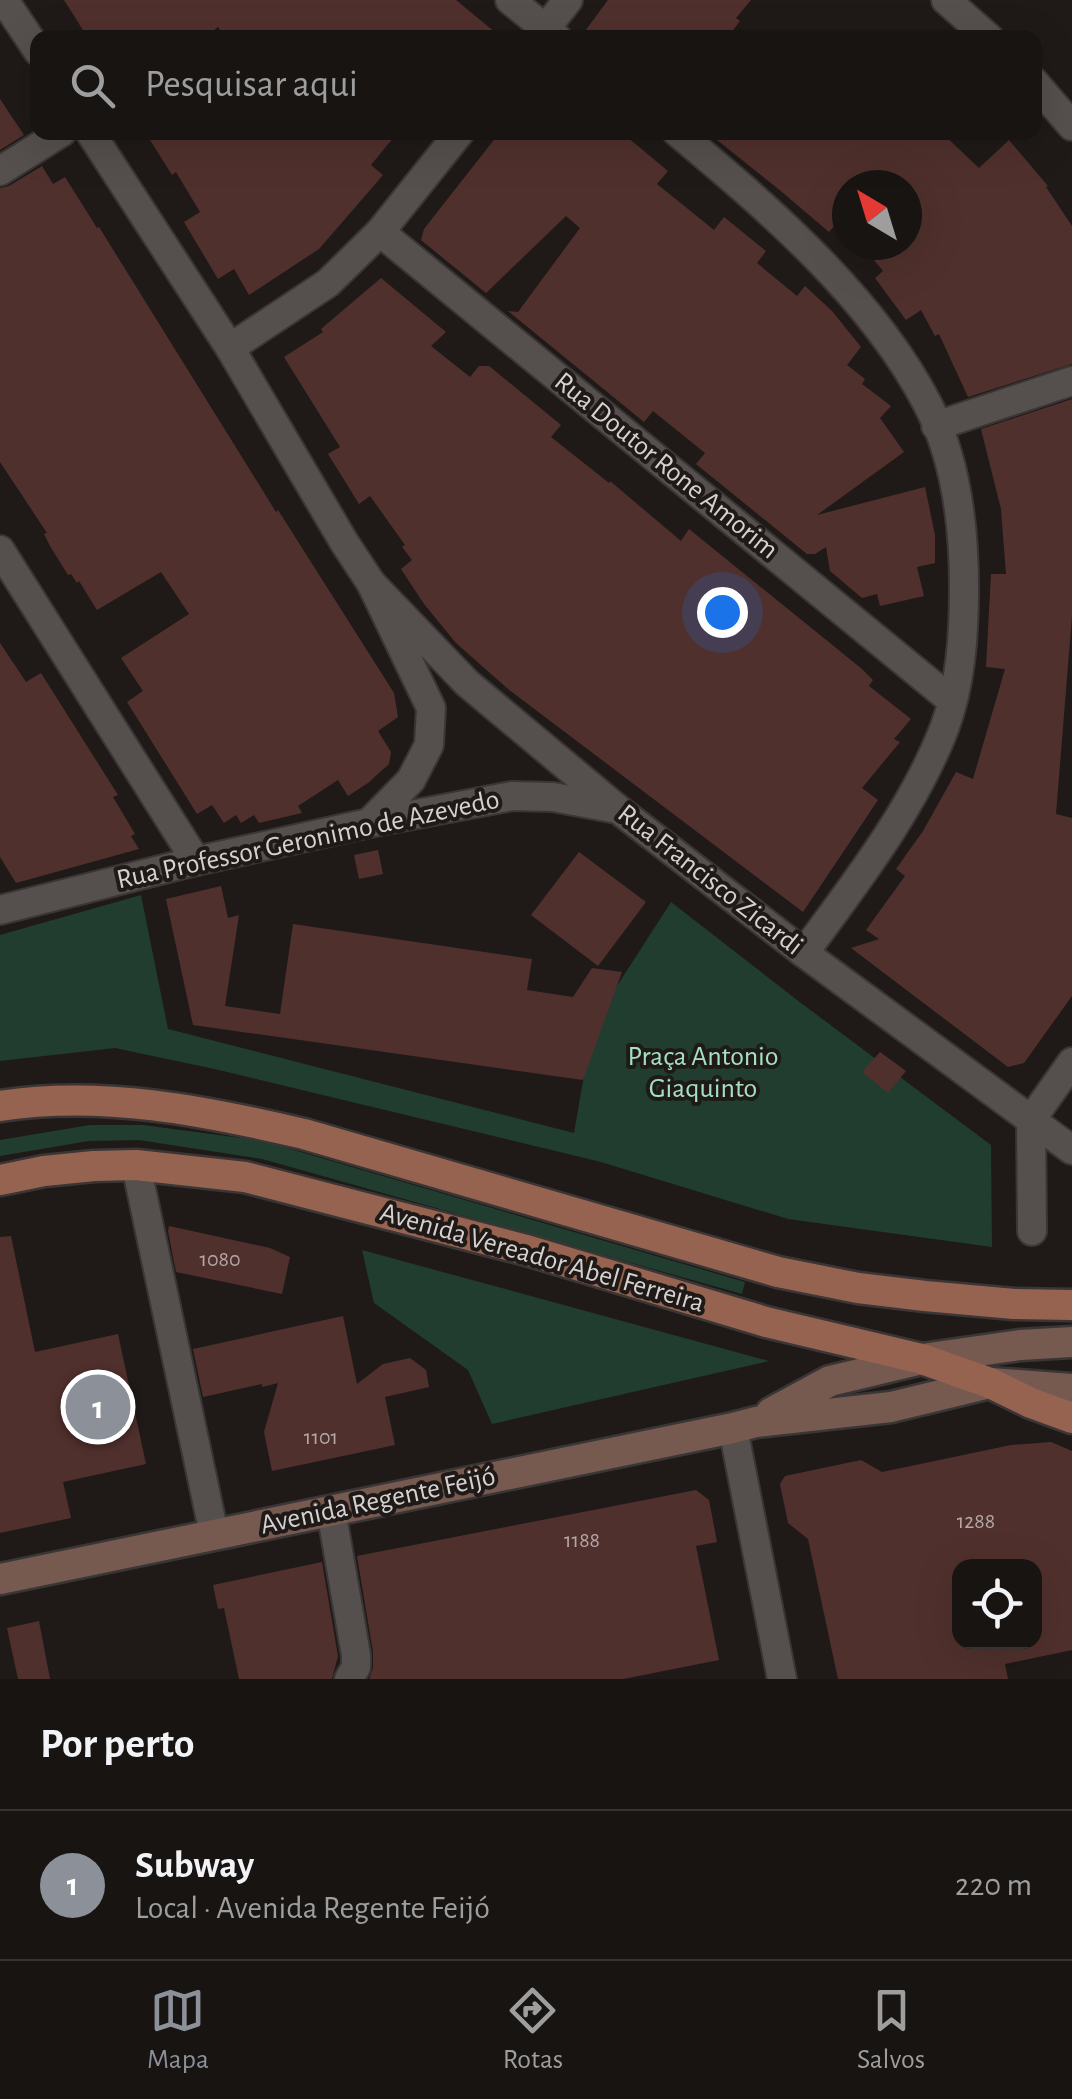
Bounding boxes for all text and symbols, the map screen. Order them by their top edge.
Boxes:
search box [30,30,1042,140]
icon: search [65,58,120,113]
text: Pesquisar aqui [145,66,358,104]
north arrow [832,170,922,260]
street label: Rua Doutor Rone Amorim [549,367,783,565]
your location [697,587,748,638]
street label: Rua Professor Geronimo de Azevedo [114,786,502,894]
street label: Rua Francisco Zicardi [612,799,808,961]
park label: Praça Antonio Giaquinto [627,1043,779,1103]
street label: Avenida Vereador Abel Ferreira [377,1198,707,1318]
house number: 1080 [199,1248,241,1270]
pin: 1 [66,1370,130,1444]
house number: 1101 [304,1426,338,1448]
street label: Avenida Regente Feijó [258,1462,498,1540]
house number: 1288 [957,1510,995,1532]
house number: 1188 [564,1529,600,1551]
map controls [952,1559,1042,1649]
button: locate [952,1559,1042,1649]
text: Por perto [40,1723,194,1765]
text: Subway [135,1847,254,1885]
text: 1 [67,1869,78,1901]
text: 220 m [955,1869,1032,1901]
text: Local · Avenida Regente Feijó [135,1892,490,1924]
tab: Mapa [147,1983,209,2077]
tab: Rotas [503,1983,563,2077]
tab: Salvos [857,1983,925,2077]

